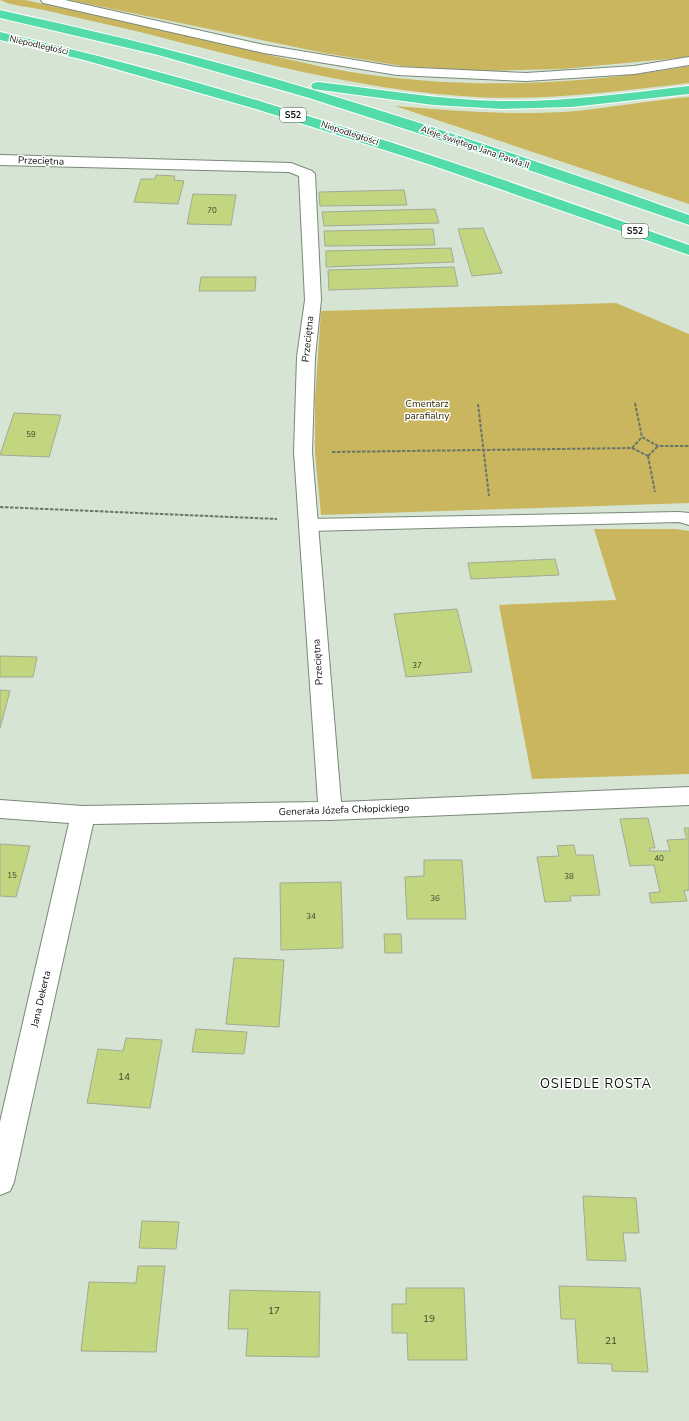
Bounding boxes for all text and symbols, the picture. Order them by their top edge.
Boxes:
street label: Niepodległości [8,32,70,58]
road number: S52 [280,108,306,122]
street label: Niepodległości [320,118,380,148]
street label: Aleje świętego Jana Pawła II [419,123,531,171]
street label: Przeciętna [18,153,64,169]
house number: 70 [207,205,217,216]
road number: S52 [622,224,648,238]
street label: Przeciętna [299,315,317,363]
park label: Cmentarz parafialny [405,397,450,423]
house number: 59 [26,429,36,440]
street label: Przeciętna [309,638,327,686]
house number: 37 [412,660,422,671]
street label: Generała Józefa Chłopickiego [278,801,410,819]
house number: 40 [654,853,664,864]
house number: 15 [7,870,17,881]
house number: 38 [564,871,574,882]
house number: 36 [430,893,440,904]
house number: 34 [306,911,316,922]
street label: Jana Dekerta [27,969,54,1030]
house number: 14 [118,1070,130,1084]
district label: OSIEDLE ROSTA [540,1075,652,1093]
house number: 17 [268,1304,280,1318]
house number: 19 [423,1312,435,1326]
house number: 21 [605,1334,617,1348]

